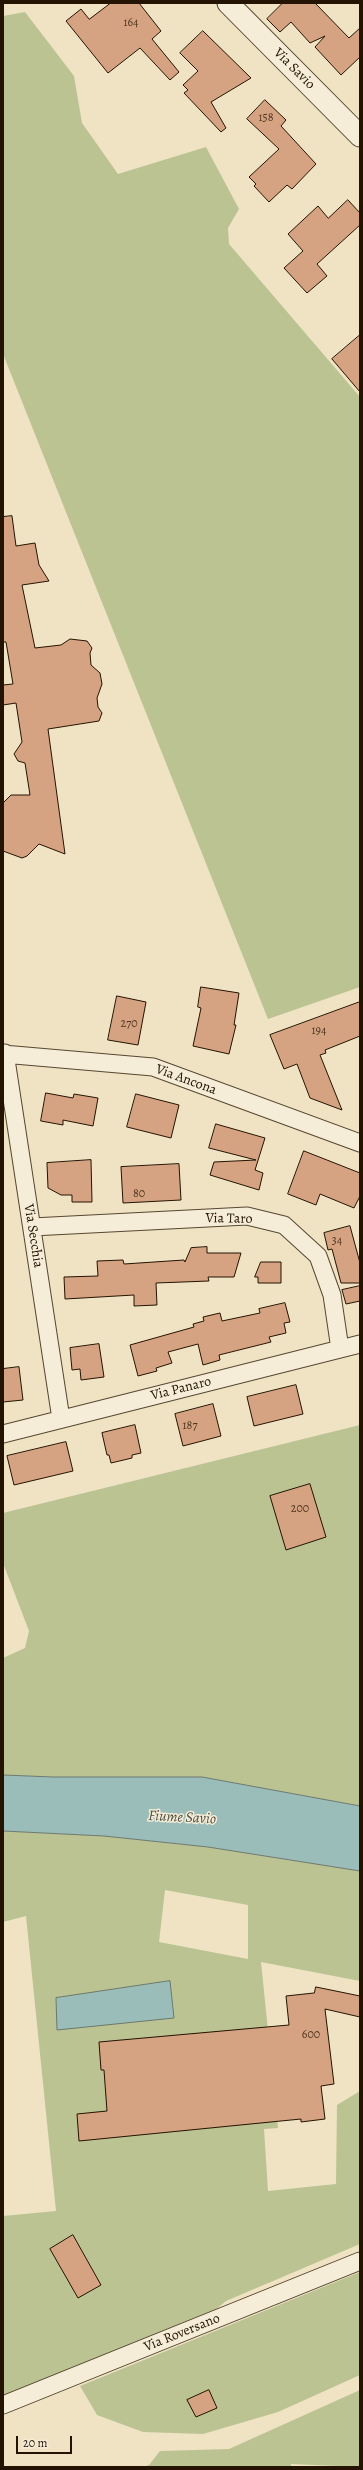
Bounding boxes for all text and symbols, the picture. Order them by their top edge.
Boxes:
house number: 164 [123,16,139,30]
street label: Via Savio [270,45,318,93]
house number: 158 [258,111,274,125]
house number: 270 [120,1017,138,1031]
house number: 194 [312,1024,326,1038]
street label: Via Ancona [153,1061,219,1099]
house number: 80 [133,1187,145,1201]
street label: Via Secchia [20,1203,46,1269]
street label: Via Taro [205,1210,253,1228]
house number: 34 [332,1234,342,1248]
street label: Via Panaro [149,1373,213,1405]
house number: 187 [183,1419,197,1433]
house number: 200 [291,1502,309,1516]
water label: Fiume Savio [148,1807,216,1829]
house number: 600 [302,2028,320,2042]
street label: Via Roversano [142,2310,222,2356]
scale bar [18,2428,74,2454]
text: 20 m [23,2435,47,2451]

